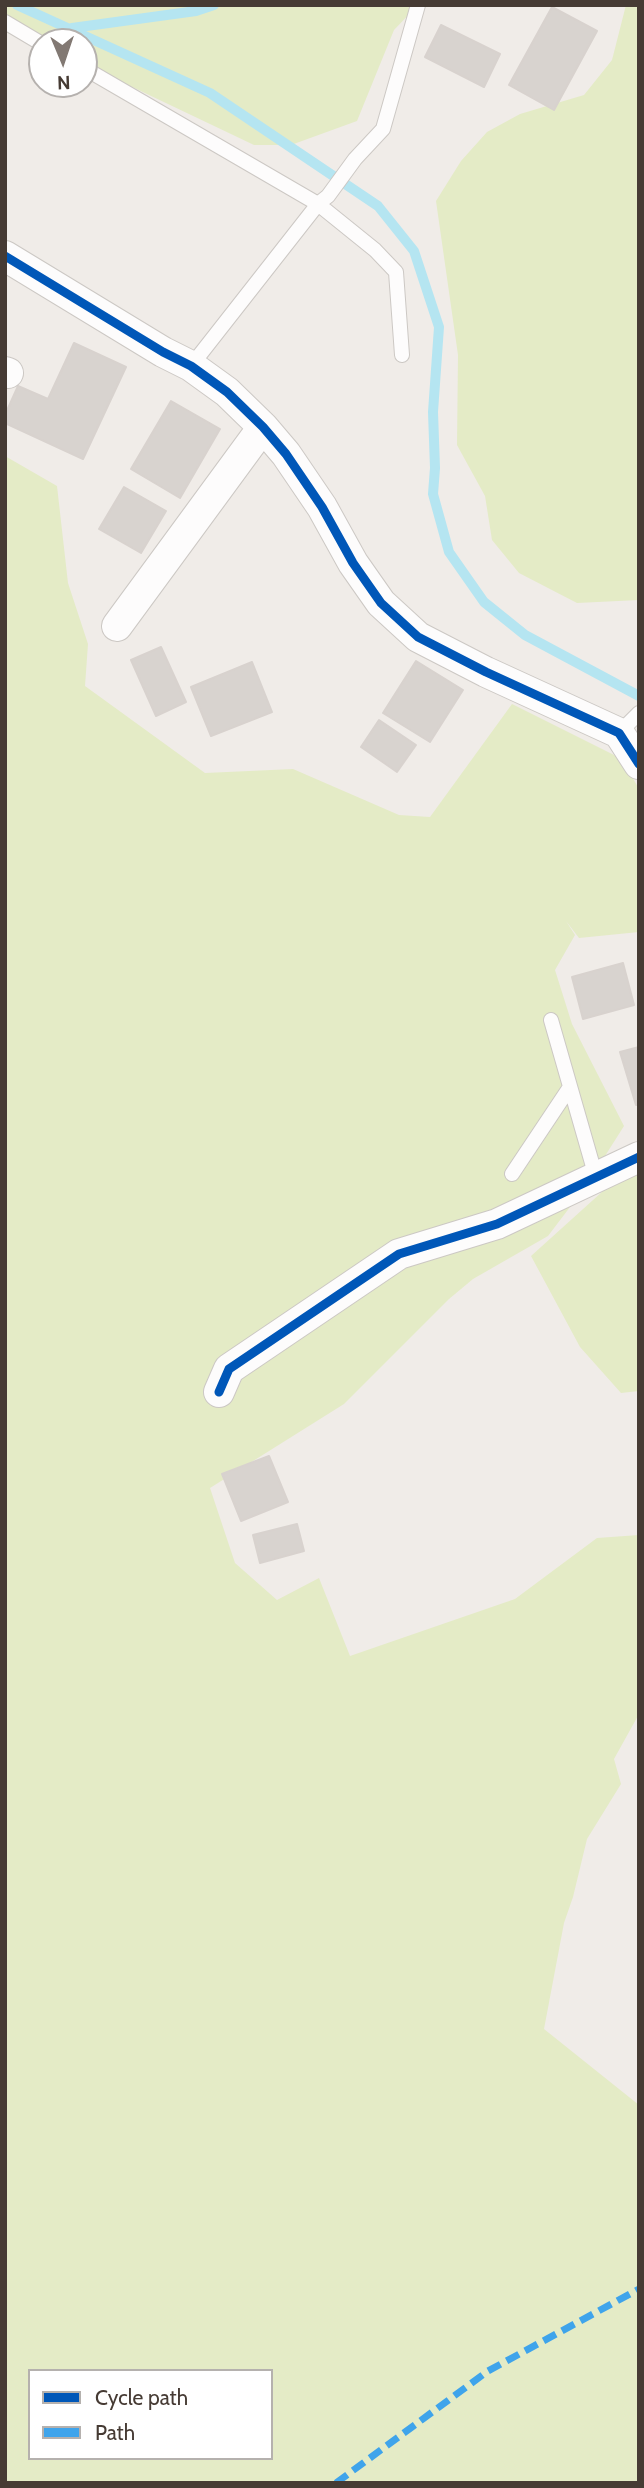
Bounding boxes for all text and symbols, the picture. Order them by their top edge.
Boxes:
north arrow [28,28,98,98]
text: N [57,71,71,94]
legend [28,2369,273,2460]
text: Cycle path [95,2385,188,2410]
text: Path [95,2420,135,2445]

